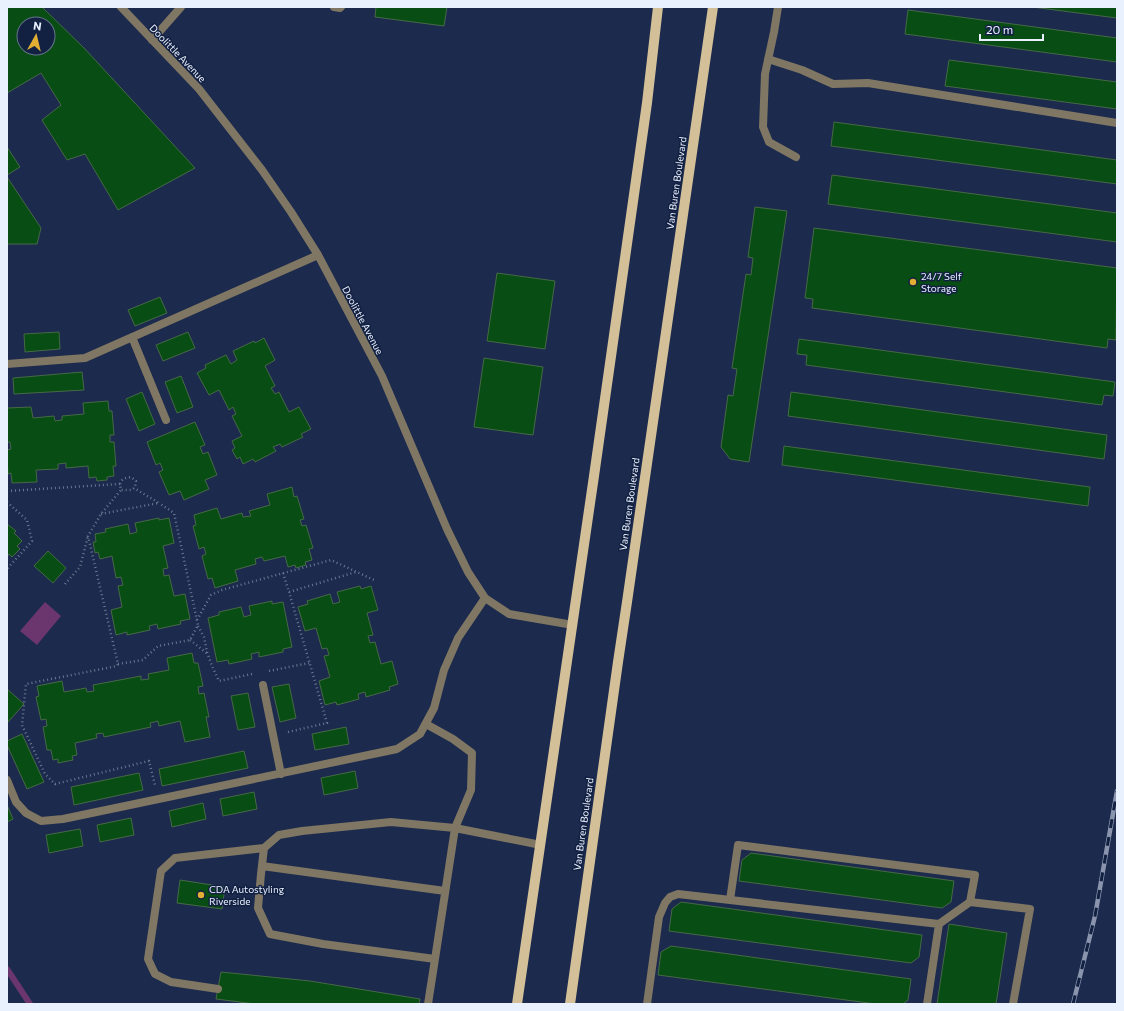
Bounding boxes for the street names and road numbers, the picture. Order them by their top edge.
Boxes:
street label: Doolittle Avenue [147,22,209,84]
street label: Van Buren Boulevard [664,136,688,230]
street label: Doolittle Avenue [340,284,386,356]
street label: Van Buren Boulevard [617,457,641,551]
street label: Van Buren Boulevard [571,777,595,871]

